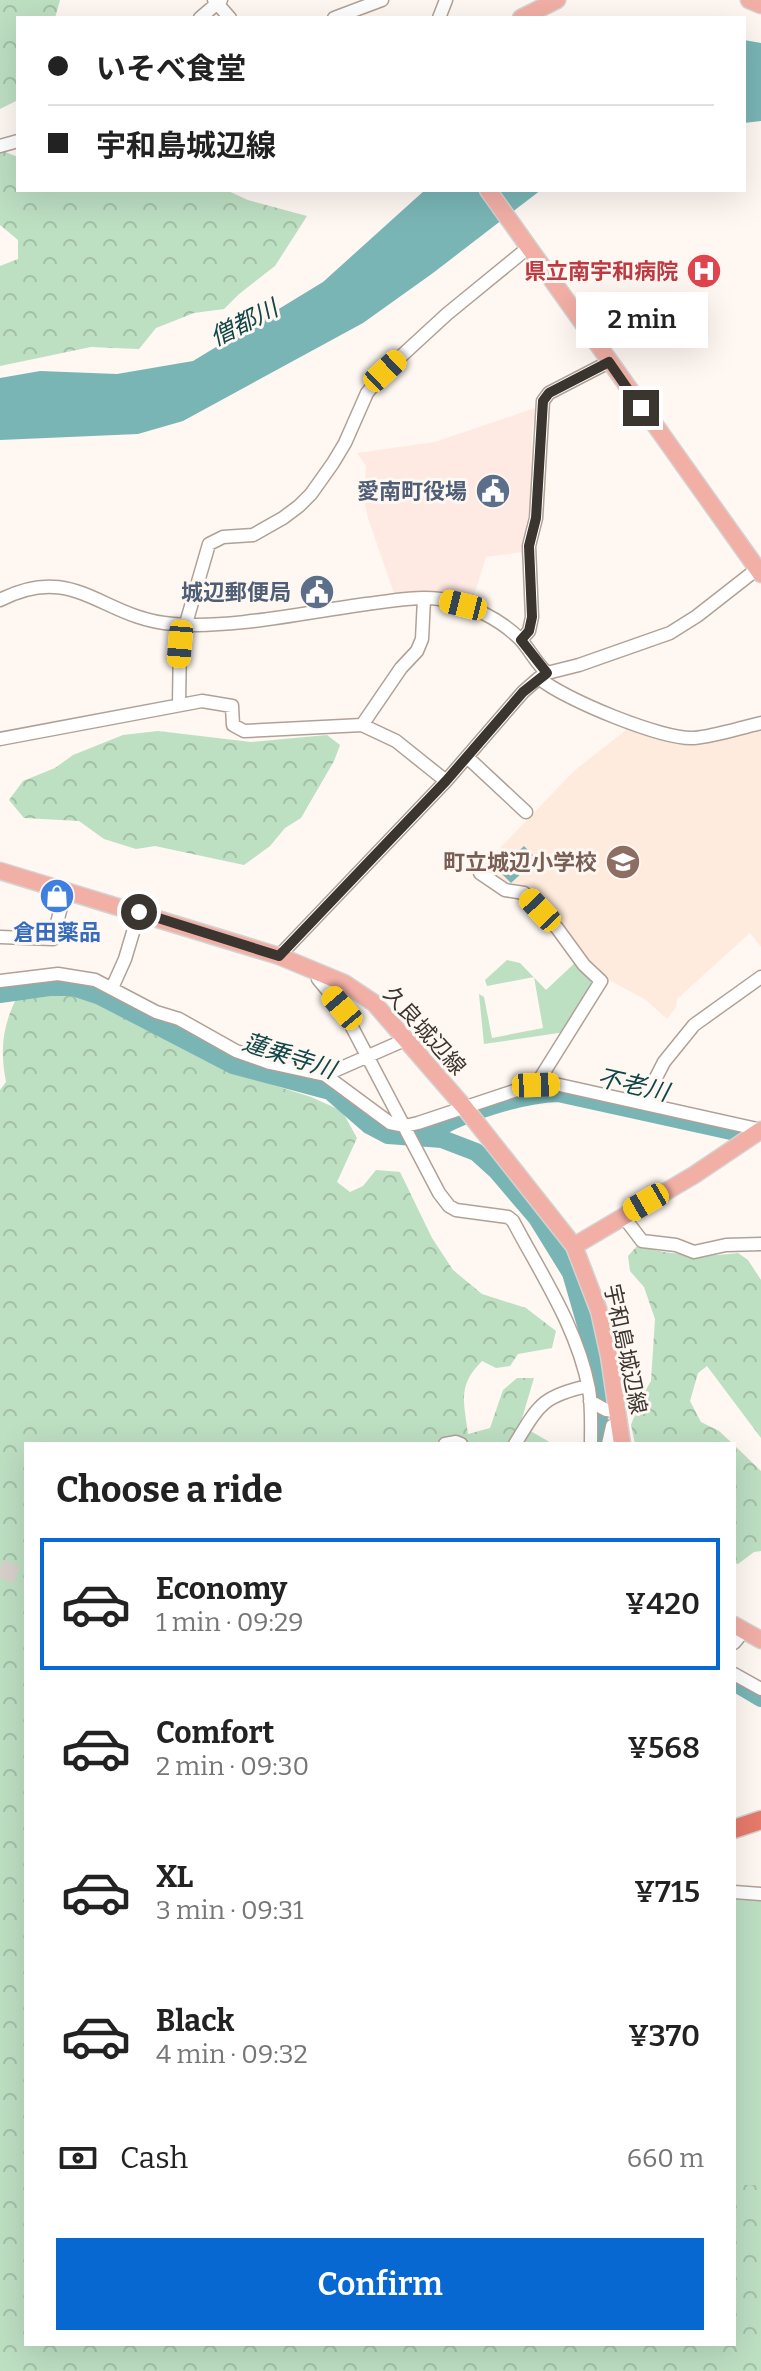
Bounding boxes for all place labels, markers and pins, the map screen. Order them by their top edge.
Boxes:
hospital icon: 県立南宇和病院 [685,252,723,290]
place label: 県立南宇和病院 [524,258,678,285]
public building icon: 愛南町役場 [474,472,512,510]
place label: 愛南町役場 [357,478,467,505]
public building icon: 城辺郵便局 [298,573,336,611]
place label: 城辺郵便局 [181,579,291,606]
school or university icon: 町立城辺小学校 [604,843,642,881]
place label: 町立城辺小学校 [443,849,597,876]
shop icon: 倉田薬品 [38,877,76,915]
place label: 倉田薬品 [13,919,101,946]

